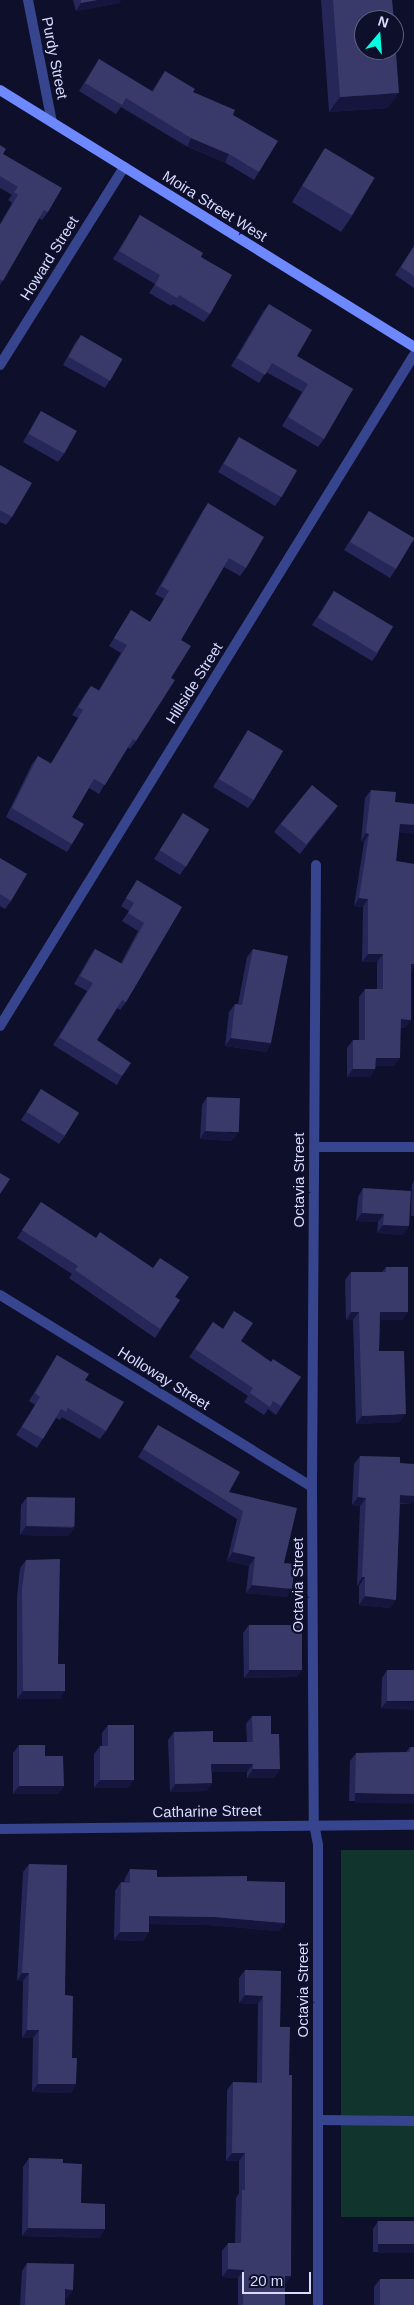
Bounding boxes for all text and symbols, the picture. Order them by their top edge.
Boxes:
north arrow [354,10,404,60]
text: N [376,13,391,31]
street label: Purdy Street [38,15,72,101]
street label: Moira Street West [159,167,271,245]
street label: Howard Street [16,213,82,303]
street label: Hillside Street [162,639,226,727]
street label: Octavia Street [290,1132,308,1228]
street label: Holloway Street [115,1343,213,1413]
street label: Octavia Street [289,1537,307,1633]
street label: Catharine Street [152,1801,262,1821]
street label: Octavia Street [294,1942,312,2038]
scale bar [244,2262,313,2294]
text: 20 m [250,2272,283,2289]

